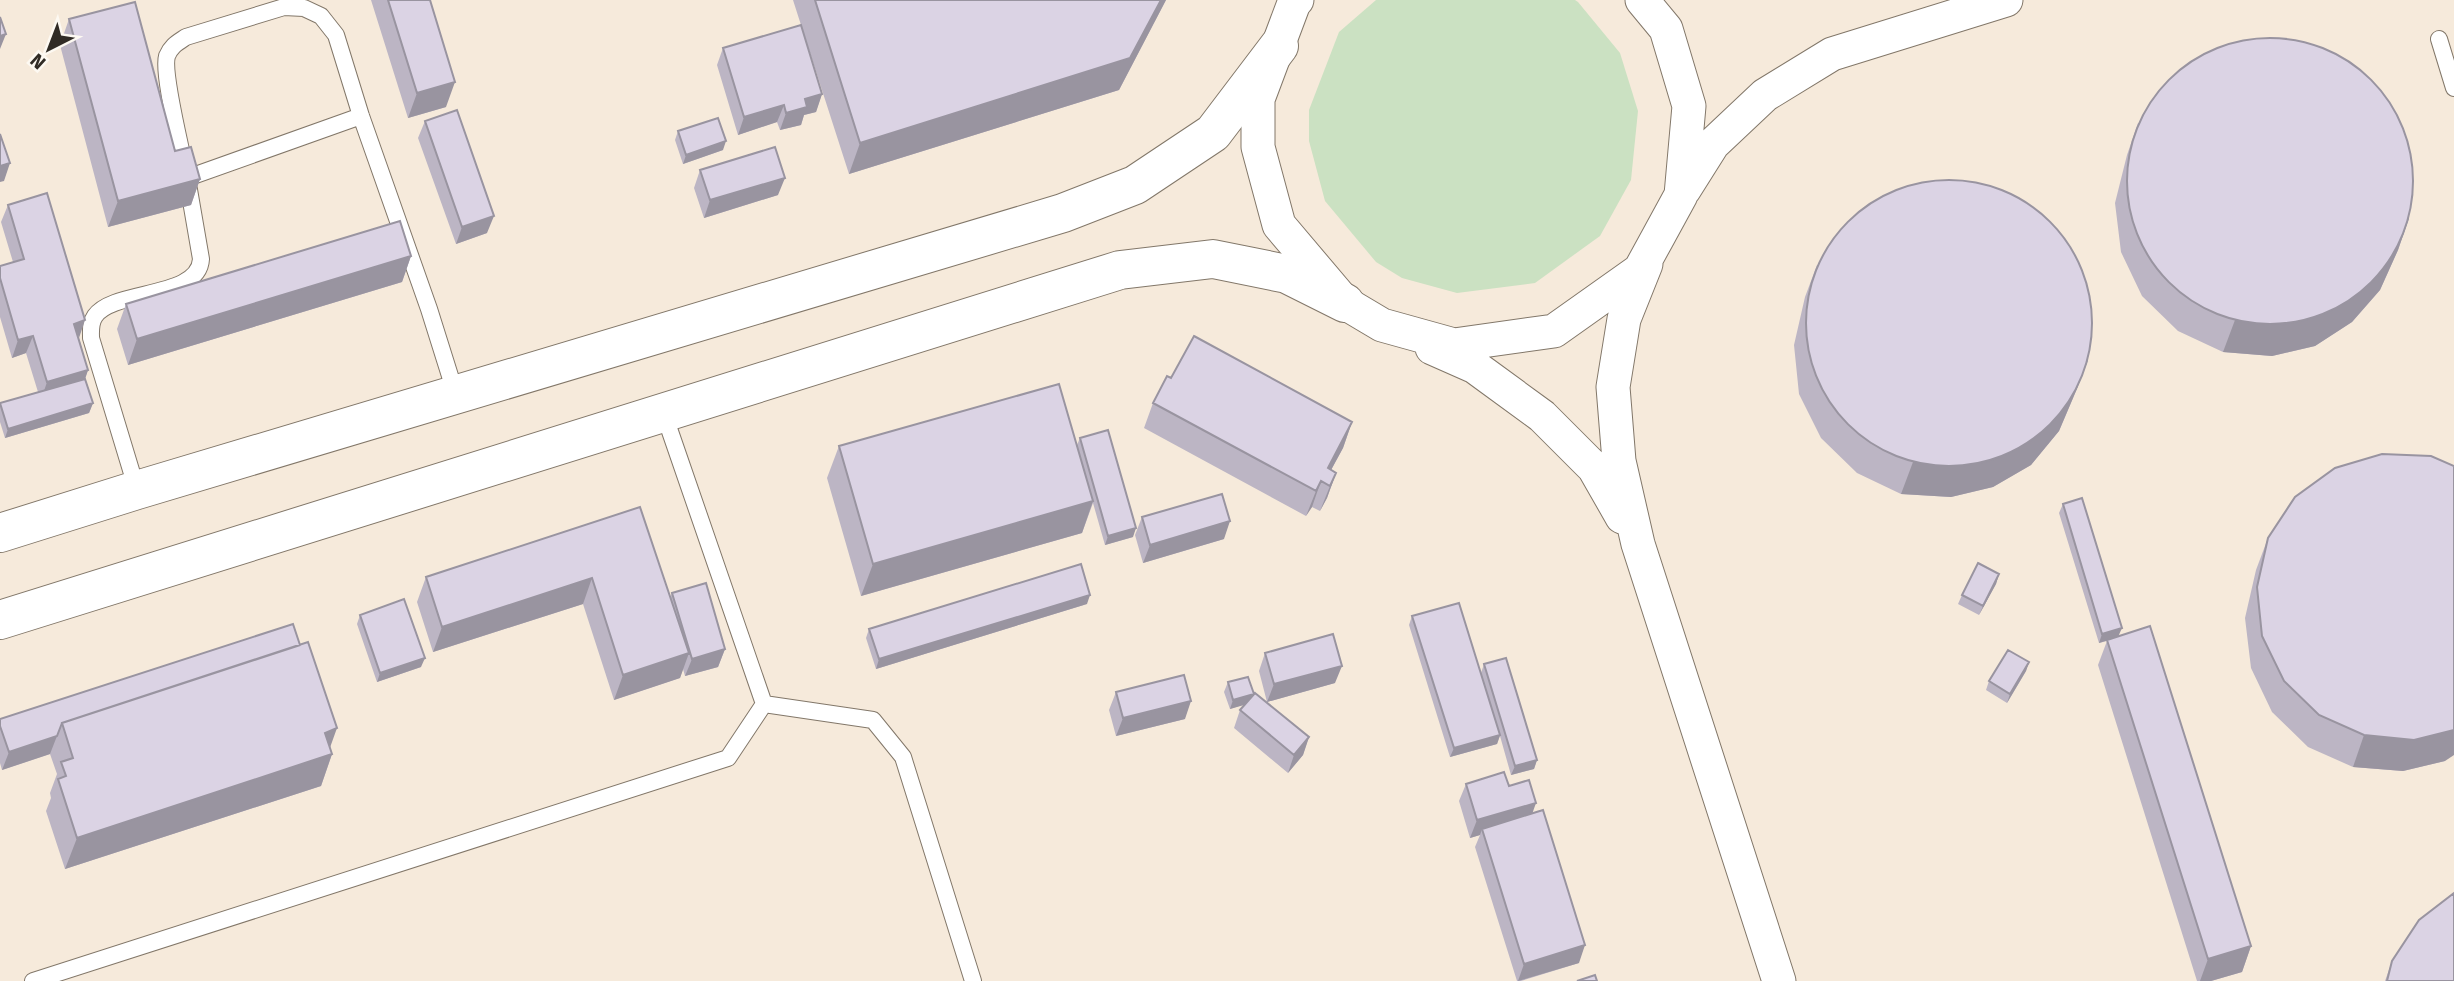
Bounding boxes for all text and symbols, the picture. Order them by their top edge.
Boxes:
north arrow [14,14,84,84]
text: N [26,48,50,74]

